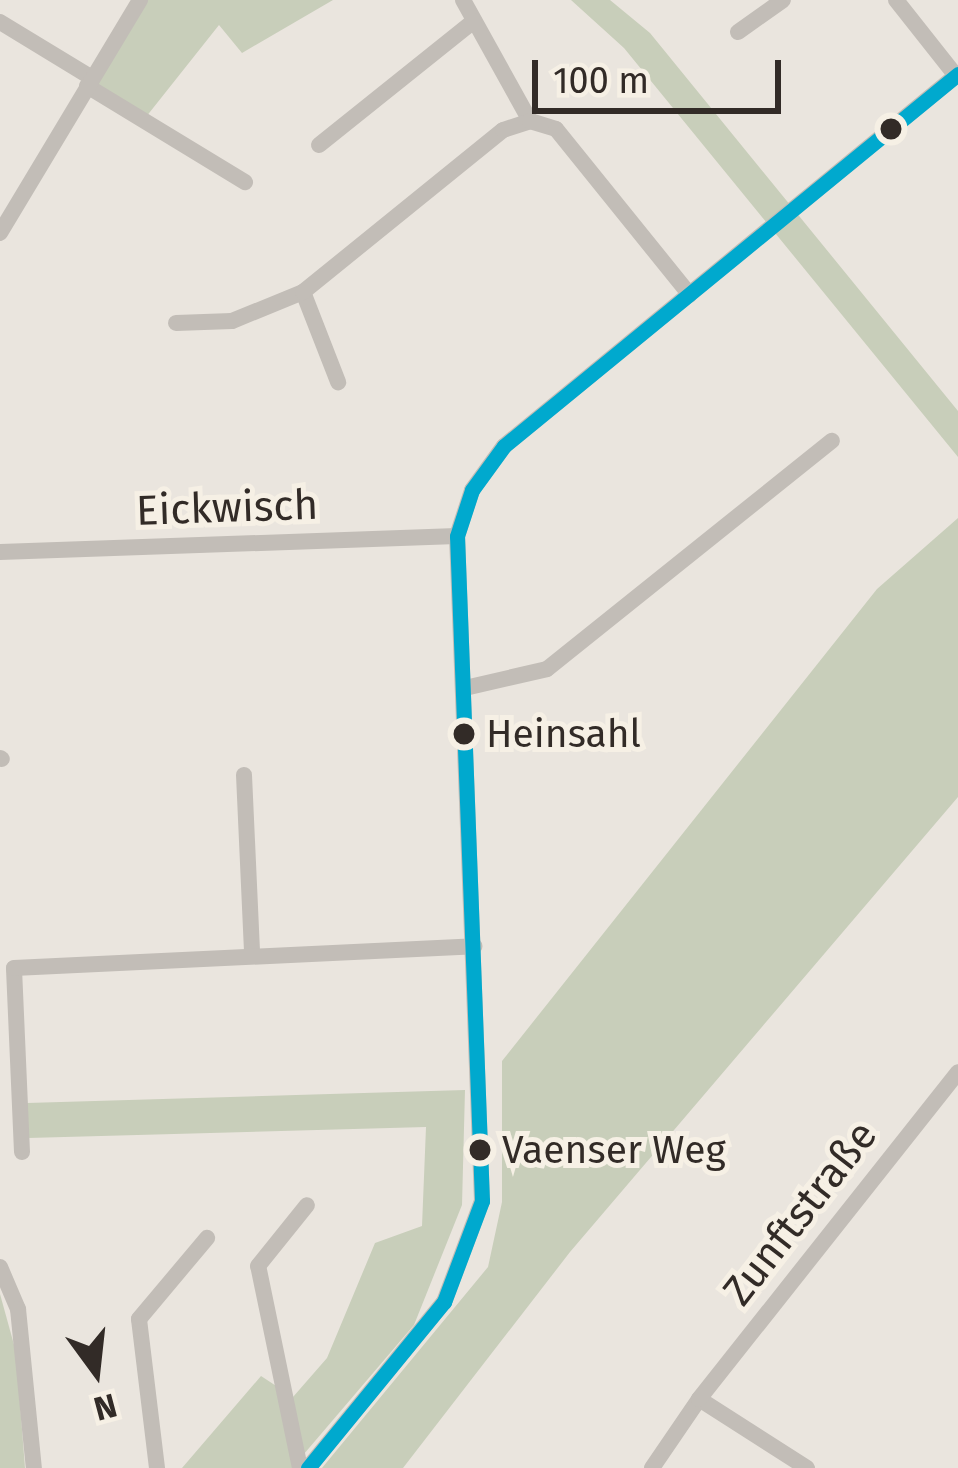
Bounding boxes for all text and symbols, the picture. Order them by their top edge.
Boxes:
scale bar [538,36,787,110]
text: 100 m [553,59,649,103]
unlabelled marker [880,118,902,140]
street label: Eickwisch [135,480,319,536]
place label: Heinsahl [486,711,641,757]
marker: Heinsahl [453,723,475,745]
street label: Zunftstraße [713,1111,887,1315]
place label: Vaenser Weg [502,1127,726,1173]
marker: Vaenser Weg [469,1139,491,1161]
north arrow [36,1312,156,1432]
text: N [90,1385,121,1429]

